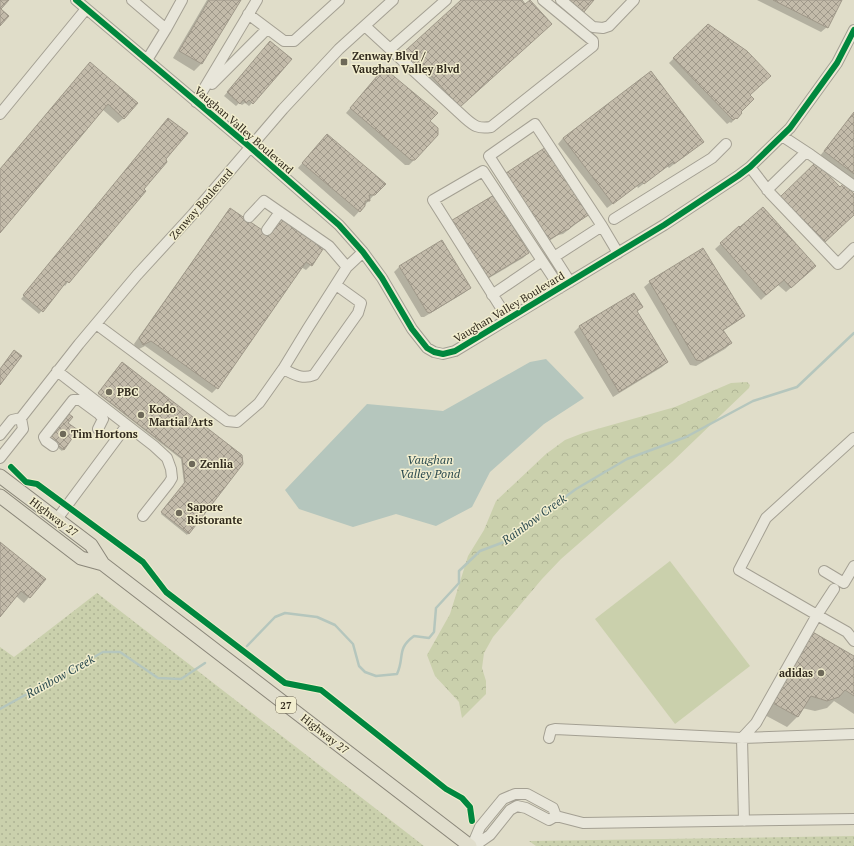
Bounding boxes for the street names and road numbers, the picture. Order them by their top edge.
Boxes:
street label: Vaughan Valley Boulevard [192,83,296,177]
street label: Zenway Boulevard [166,166,236,242]
street label: Vaughan Valley Boulevard [451,268,567,346]
street label: Highway 27 [27,494,81,540]
road number: 27 [276,697,296,713]
street label: Highway 27 [298,711,352,757]

